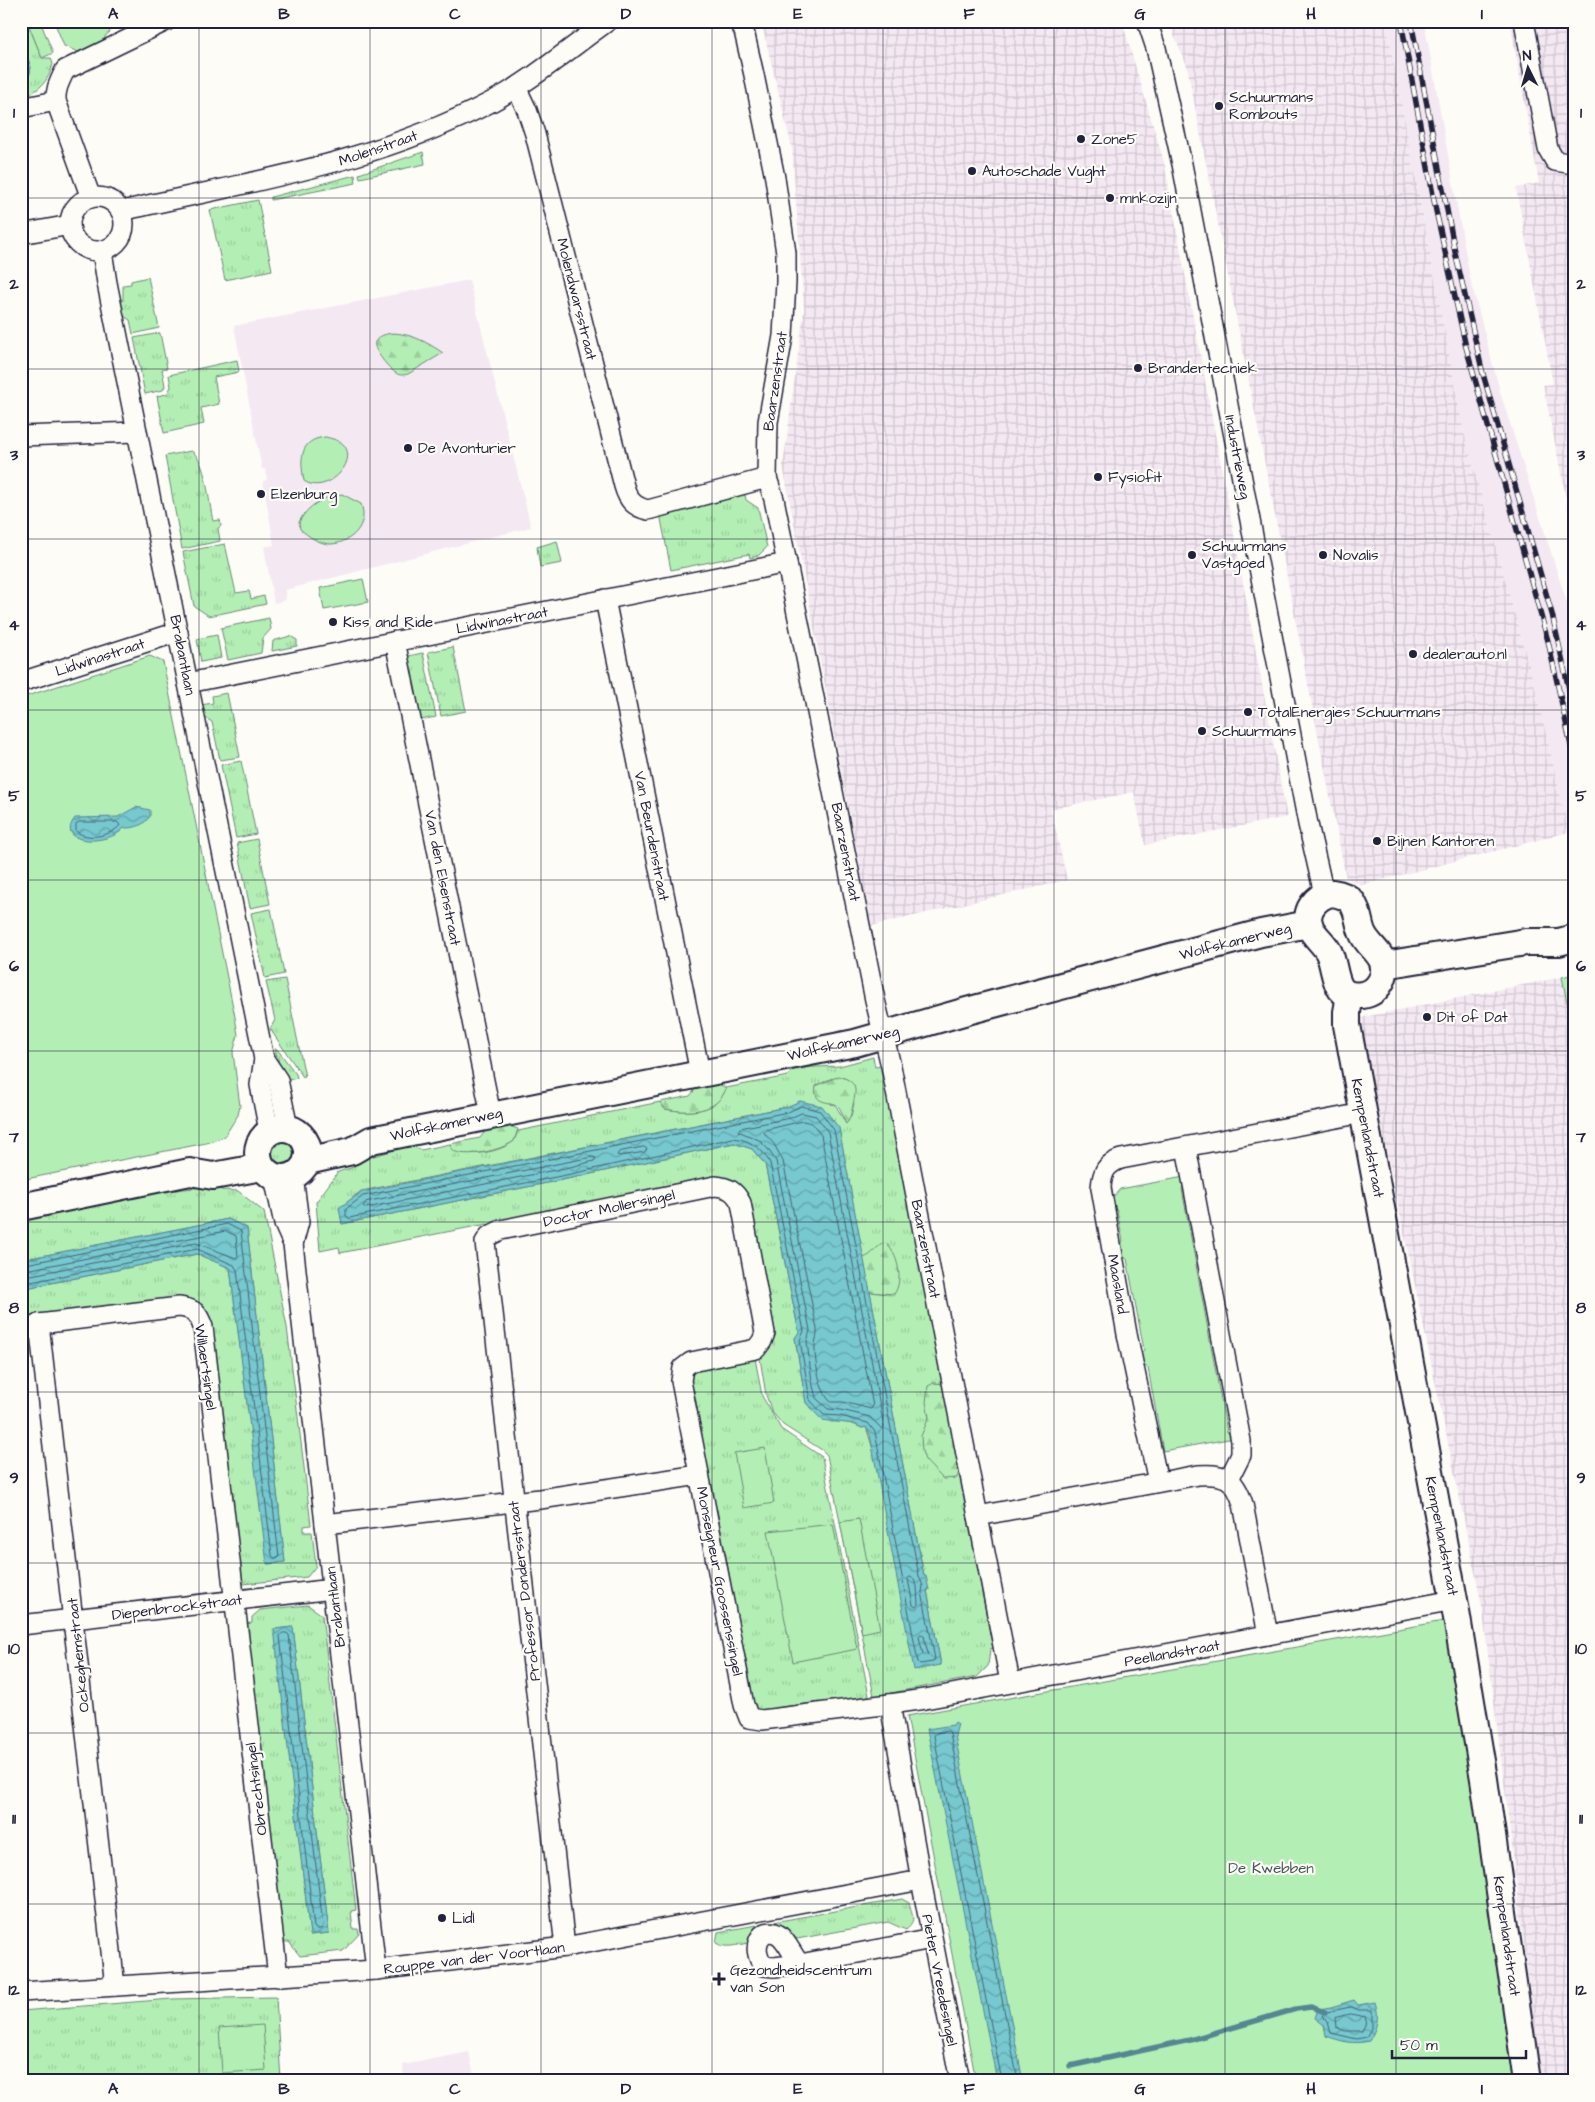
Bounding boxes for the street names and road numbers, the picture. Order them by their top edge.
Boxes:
street label: Molenstraat [336,125,420,172]
street label: Molendwarsstraat [551,236,602,362]
street label: Baarzenstraat [758,330,793,432]
street label: Industrieweg [1218,413,1256,501]
street label: Lidwinastraat [454,601,550,640]
street label: Brabantlaan [164,613,201,697]
street label: Lidwinastraat [53,633,148,682]
street label: Van Beurdenstraat [629,769,674,903]
street label: Baarzenstraat [826,801,865,903]
street label: Van den Elsenstraat [419,809,466,948]
street label: Wolfskamerweg [1177,917,1294,966]
street label: Wolfskamerweg [785,1020,902,1068]
street label: Kempenlandstraat [1346,1077,1389,1200]
street label: Wolfskamerweg [388,1102,505,1148]
street label: Doctor Mollersingel [541,1184,677,1234]
street label: Baarzenstraat [906,1198,945,1300]
street label: Maasland [1102,1253,1133,1316]
street label: Willaertsingel [188,1323,222,1412]
street label: Kempenlandstraat [1420,1475,1463,1598]
street label: Monseigneur Goossenssingel [690,1485,748,1678]
street label: Professor Dondersstraat [503,1500,546,1682]
street label: Brabantlaan [320,1565,351,1649]
street label: Diepenbrockstraat [111,1589,243,1626]
street label: Ockeghemstraat [62,1597,96,1713]
street label: Peellandstraat [1123,1635,1221,1672]
street label: Obrechtsingel [240,1741,274,1837]
street label: Kempenlandstraat [1488,1875,1525,1998]
street label: Pieter Vreedesingel [915,1912,963,2048]
street label: Rouppe van der Voortlaan [382,1937,566,1980]

